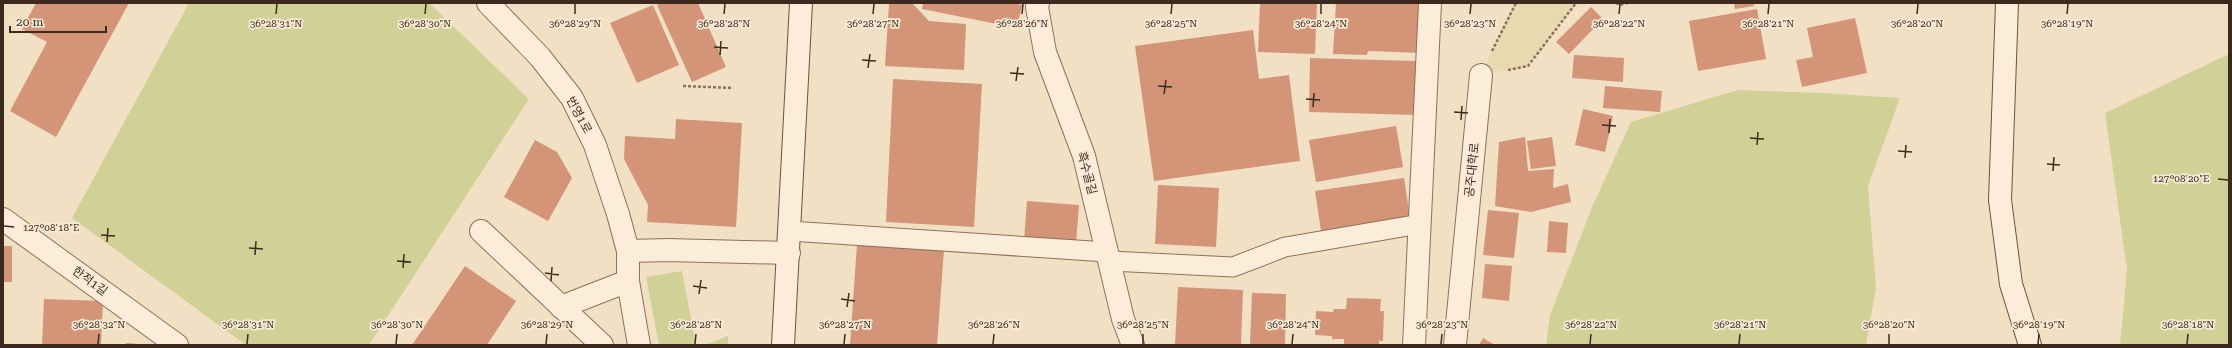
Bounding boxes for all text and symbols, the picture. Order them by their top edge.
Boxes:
scale bar [10,8,106,34]
text: 20 m [16,15,43,29]
text: 36°28'31"N [250,18,302,29]
text: 36°28'30"N [399,18,451,29]
text: 36°28'29"N [549,18,601,29]
text: 36°28'28"N [698,18,750,29]
text: 36°28'27"N [847,18,899,29]
text: 36°28'26"N [996,18,1048,29]
text: 36°28'25"N [1145,18,1197,29]
text: 36°28'24"N [1295,18,1347,29]
text: 36°28'23"N [1444,18,1496,29]
text: 36°28'22"N [1593,18,1645,29]
text: 36°28'21"N [1742,18,1794,29]
text: 36°28'20"N [1891,18,1943,29]
text: 36°28'19"N [2041,18,2093,29]
street label: 번영1로 [563,94,595,136]
street label: 공주대학로 [1462,142,1482,198]
street label: 흑수골길 [1075,150,1099,196]
text: 127°08'20"E [2153,173,2209,184]
text: 127°08'18"E [23,222,79,233]
street label: 한적1길 [70,264,110,298]
text: 36°28'32"N [73,319,125,330]
text: 36°28'31"N [222,319,274,330]
text: 36°28'30"N [371,319,423,330]
text: 36°28'29"N [521,319,573,330]
text: 36°28'28"N [670,319,722,330]
text: 36°28'27"N [819,319,871,330]
text: 36°28'26"N [968,319,1020,330]
text: 36°28'25"N [1117,319,1169,330]
text: 36°28'24"N [1267,319,1319,330]
text: 36°28'23"N [1416,319,1468,330]
text: 36°28'22"N [1565,319,1617,330]
text: 36°28'21"N [1714,319,1766,330]
text: 36°28'20"N [1863,319,1915,330]
text: 36°28'19"N [2013,319,2065,330]
text: 36°28'18"N [2162,319,2214,330]

